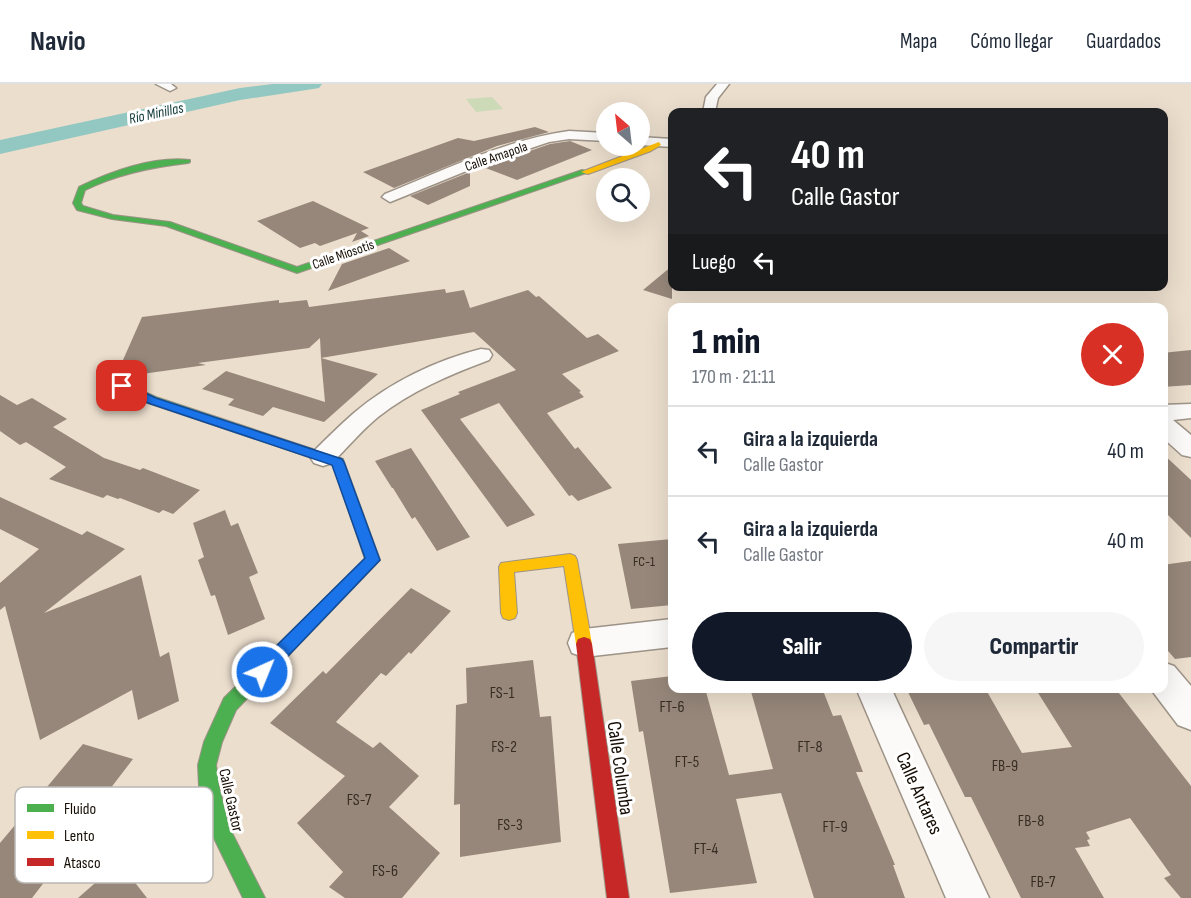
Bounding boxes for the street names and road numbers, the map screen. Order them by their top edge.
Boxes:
street label: Calle Amapola [463,138,530,175]
street label: Calle Miosotis [310,236,376,273]
street label: Calle Columba [602,720,638,817]
street label: Calle Antares [890,748,948,838]
street label: Calle Gastor [214,767,247,834]

